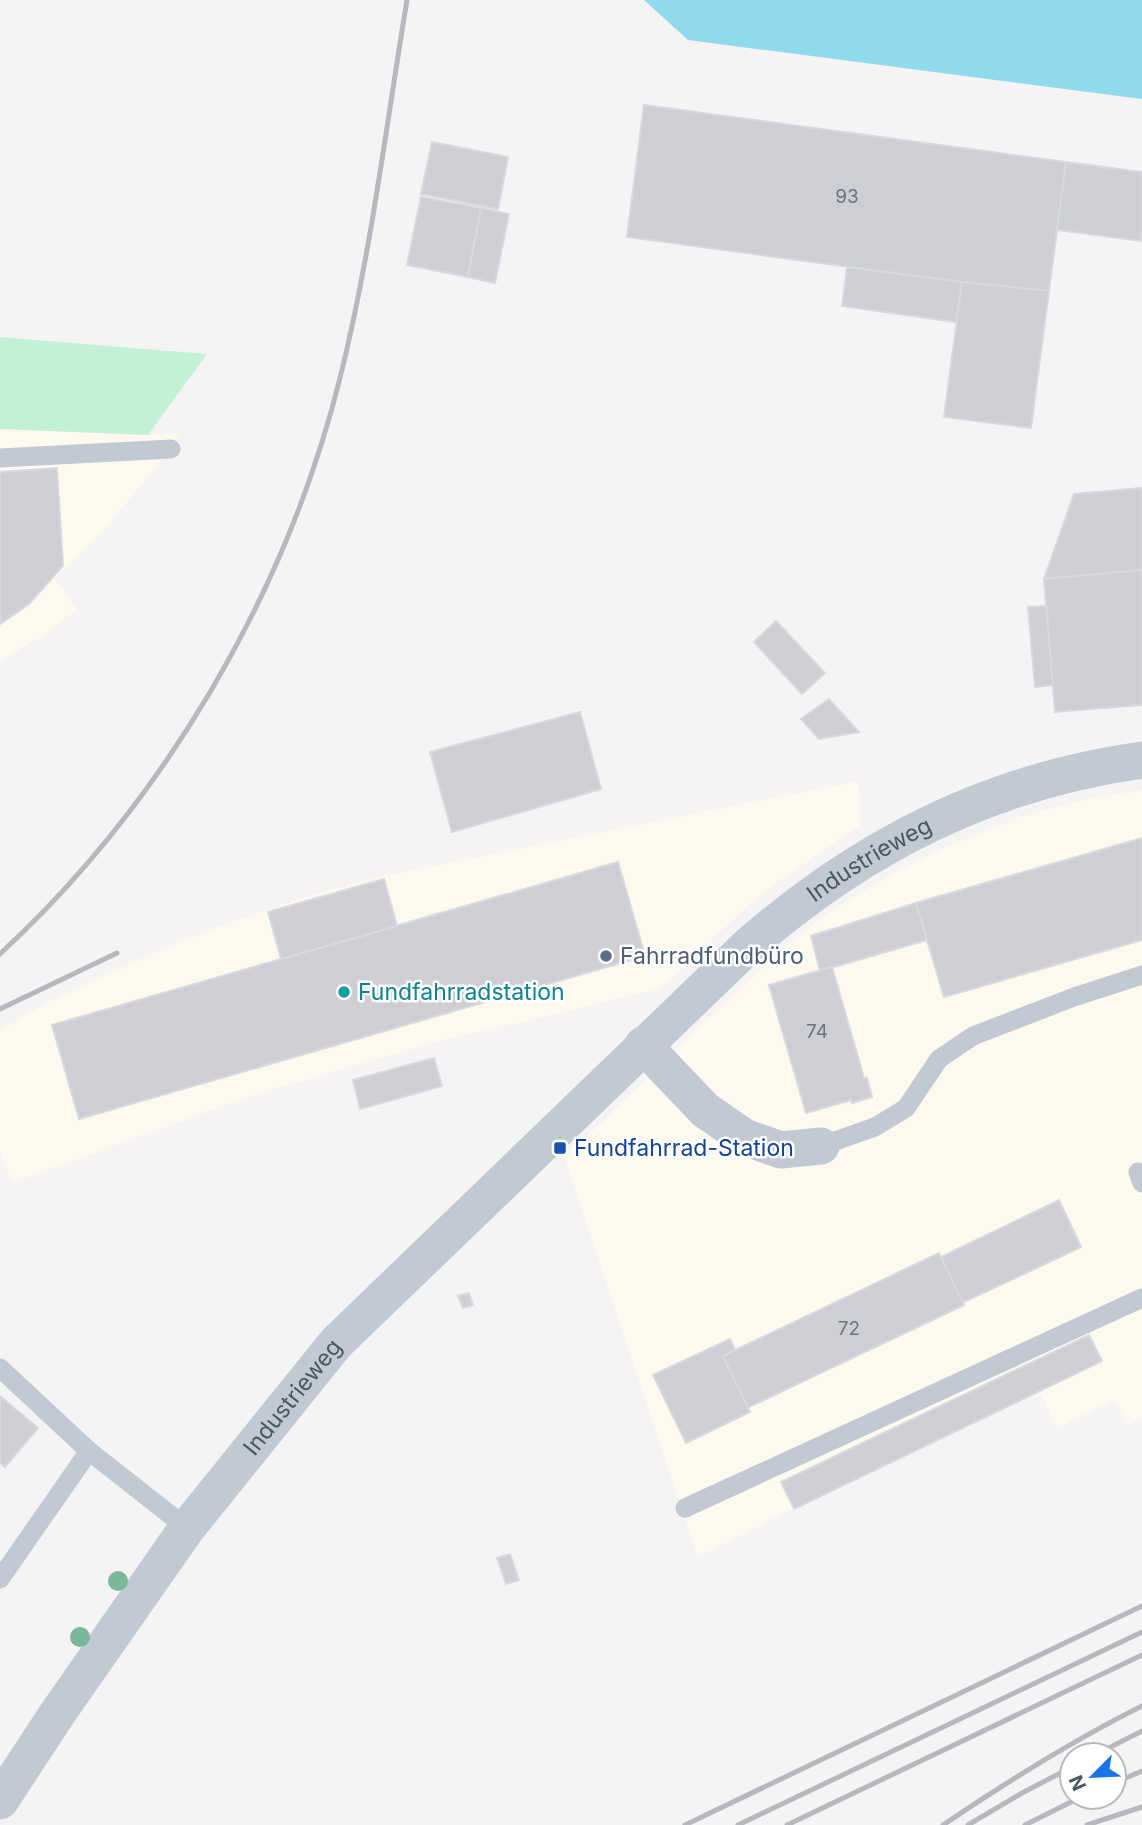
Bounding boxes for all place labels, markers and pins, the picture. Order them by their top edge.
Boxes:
place label: Fahrradfundbüro [620,942,804,970]
marker: Fahrradfundbüro [598,948,614,964]
place label: Fundfahrradstation [358,978,565,1006]
marker: Fundfahrradstation [336,984,352,1000]
place label: Fundfahrrad-Station [574,1134,794,1162]
marker: Fundfahrrad-Station [552,1140,568,1156]

